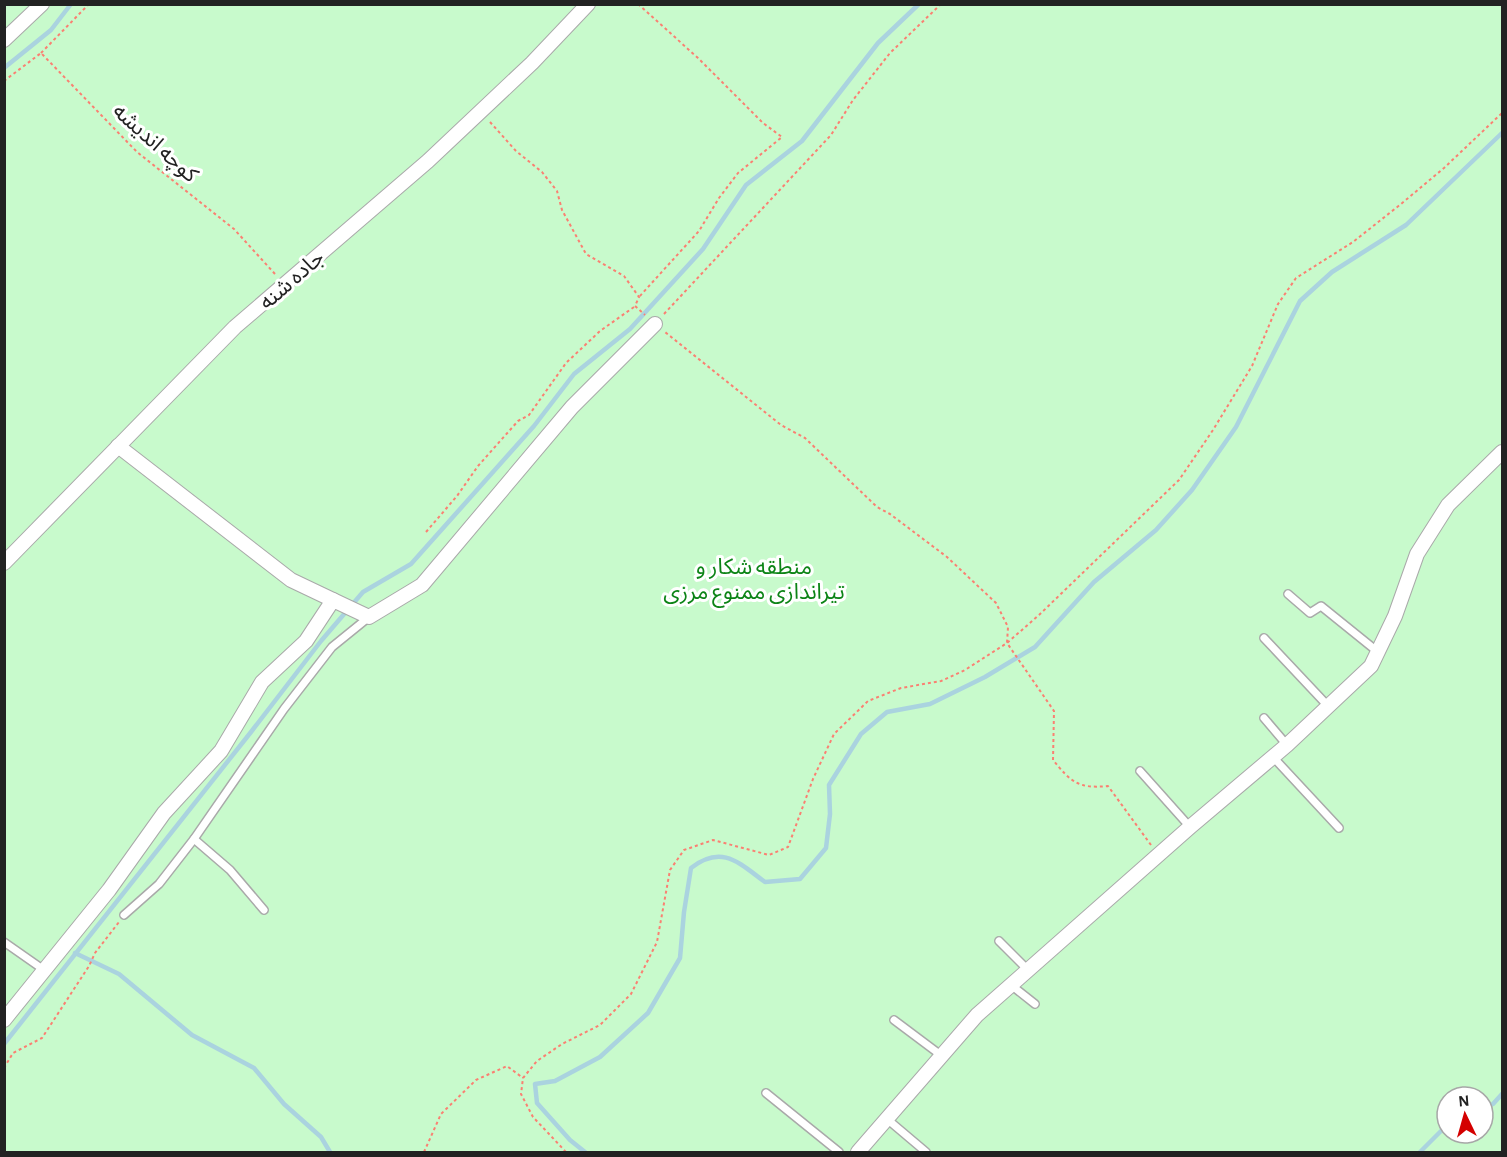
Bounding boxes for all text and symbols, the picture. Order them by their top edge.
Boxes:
street label: کوچه اندیشه [107,99,203,189]
street label: جاده شنه [255,246,328,314]
park label: منطقه شکار و تیراندازی ممنوع مرزی [663,556,845,608]
north arrow [1435,1085,1495,1145]
text: N [1458,1093,1470,1110]

